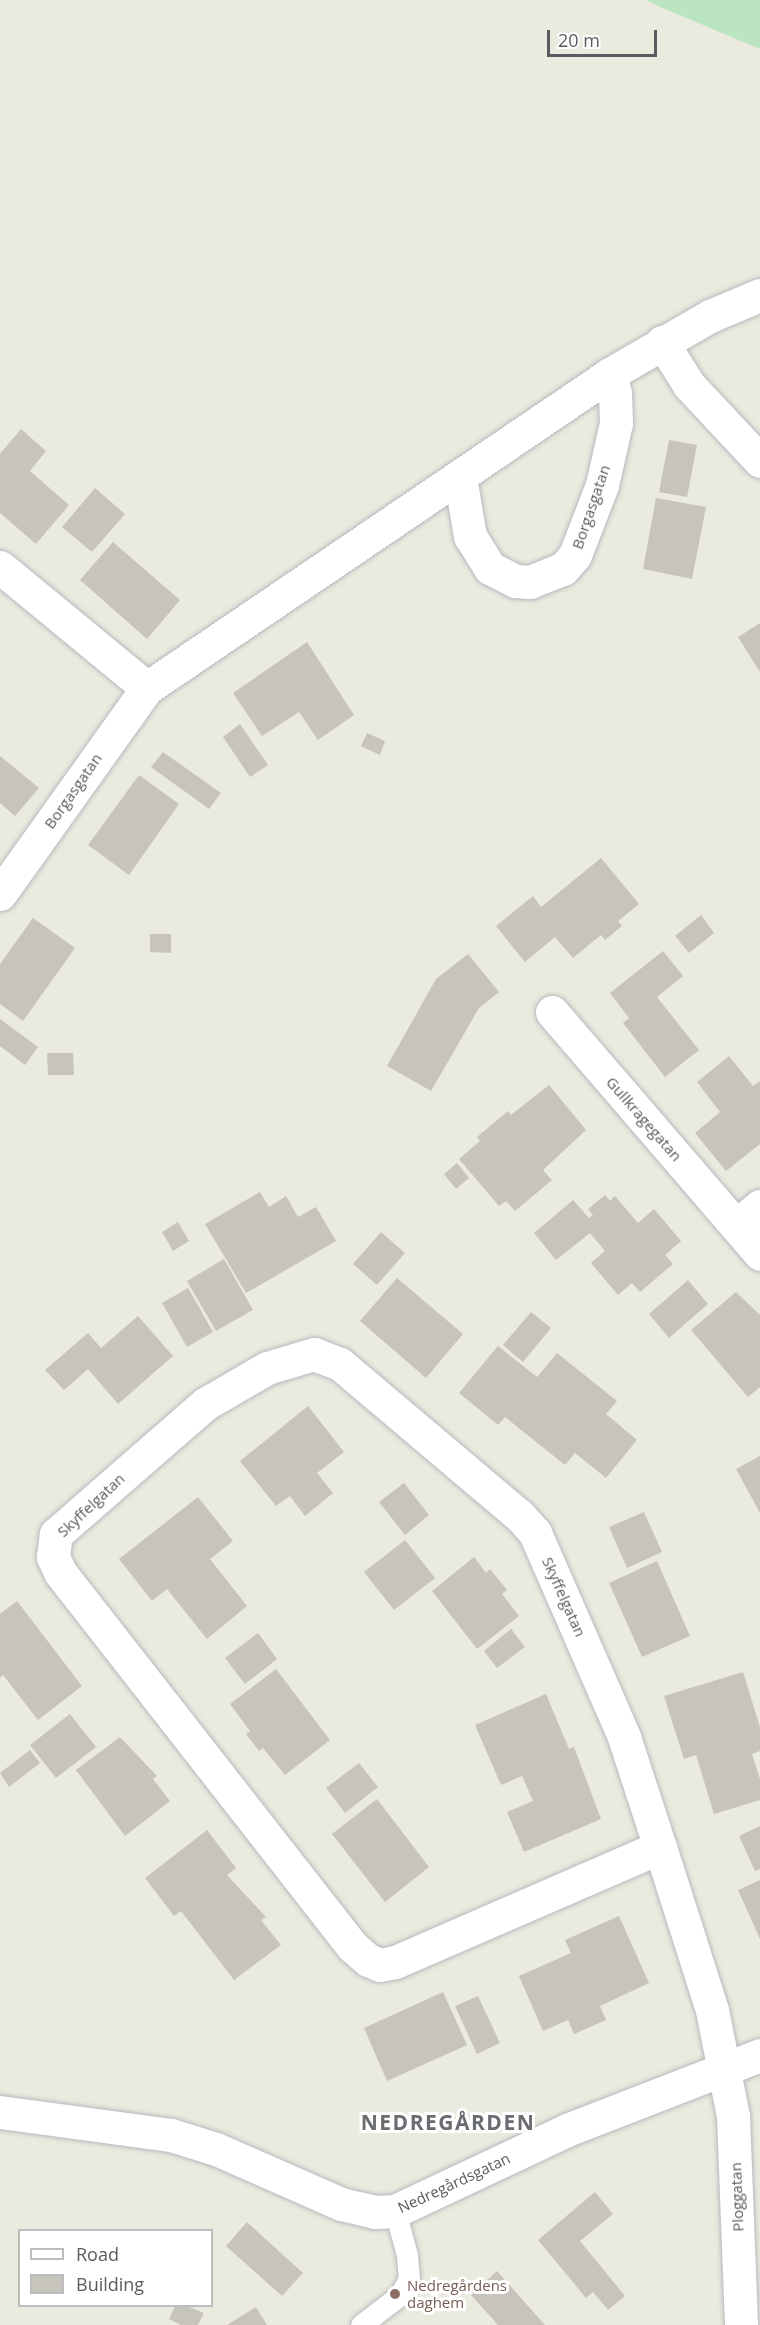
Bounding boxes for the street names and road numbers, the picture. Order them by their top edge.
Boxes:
street label: Borgasgatan [568,463,614,551]
street label: Borgasgatan [40,750,106,832]
street label: Gullkragegatan [602,1073,686,1165]
street label: Skyffelgatan [54,1469,128,1541]
street label: Skyffelgatan [538,1554,590,1640]
street label: Nedregårdsgatan [395,2149,513,2217]
street label: Ploggatan [727,2162,747,2232]

